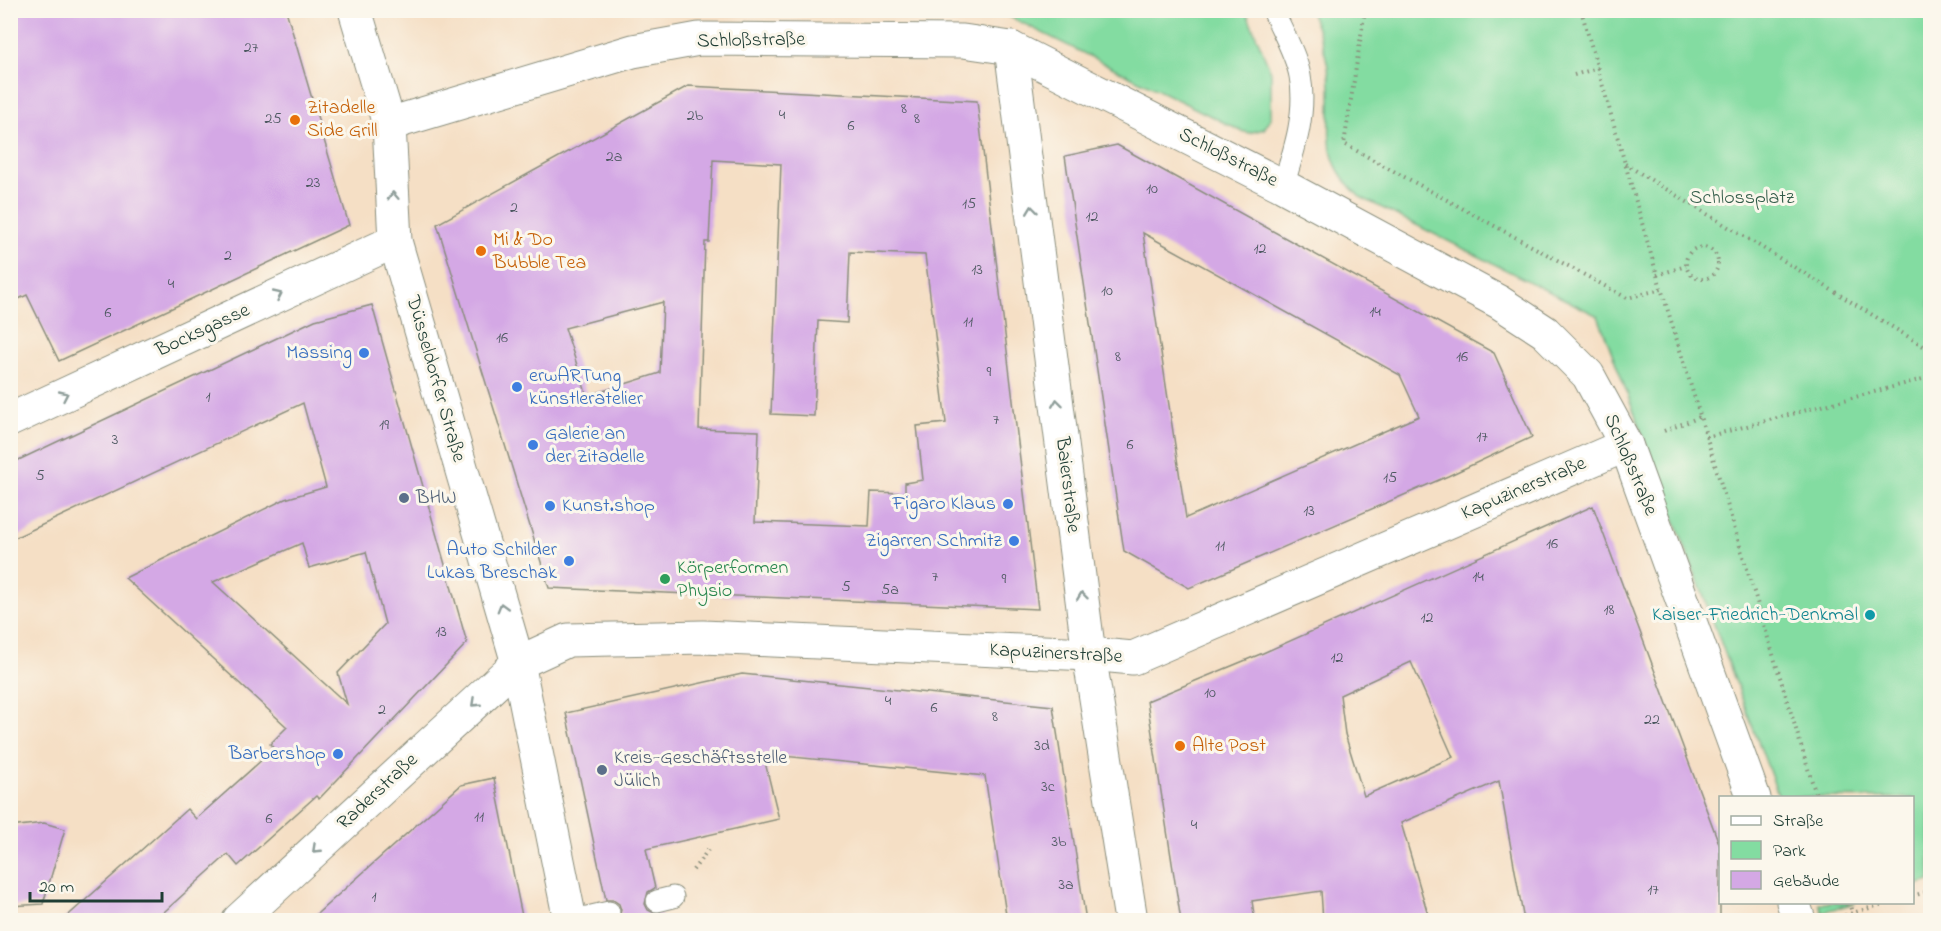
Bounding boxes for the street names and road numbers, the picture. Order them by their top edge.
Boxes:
street label: Schloßstraße [697,26,805,56]
street label: Schloßstraße [1173,121,1283,195]
street label: Düsseldorfer Straße [397,291,473,466]
street label: Bocksgasse [150,297,255,367]
street label: Schloßstraße [1596,410,1664,520]
street label: Baierstraße [1047,434,1087,535]
street label: Kapuzinerstraße [1457,450,1591,528]
street label: Kapuzinerstraße [989,636,1123,672]
street label: Raderstraße [331,747,425,837]

